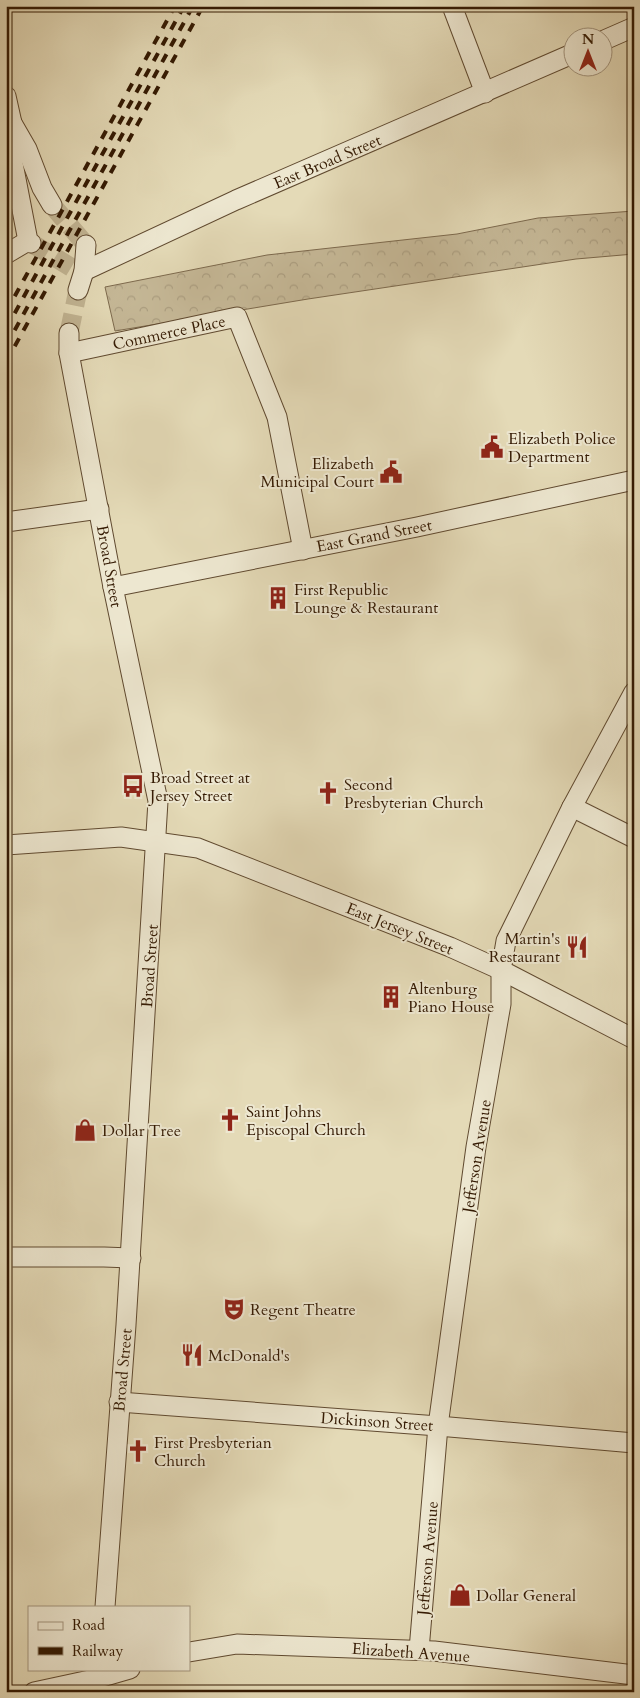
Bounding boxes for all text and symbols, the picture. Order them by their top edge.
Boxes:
north arrow [562,28,612,78]
text: N [582,30,594,49]
street label: East Broad Street [270,129,385,195]
street label: Commerce Place [111,310,228,356]
place label: Elizabeth Police Department [508,428,616,468]
public building icon: Elizabeth Police Department [479,434,505,460]
place label: Elizabeth Municipal Court [260,453,374,493]
public building icon: Elizabeth Municipal Court [378,459,404,485]
street label: East Grand Street [315,514,434,558]
street label: Broad Street [91,523,127,609]
place label: First Republic Lounge & Restaurant [294,579,438,619]
building icon: First Republic Lounge & Restaurant [265,585,291,611]
place label: Broad Street at Jersey Street [148,767,250,807]
bus stop icon: Broad Street at Jersey Street [120,773,146,799]
place label: Second Presbyterian Church [344,774,484,814]
church icon: Second Presbyterian Church [315,780,341,806]
street label: East Jersey Street [343,897,457,960]
street label: Broad Street [136,924,164,1009]
place label: Martin's Restaurant [489,928,560,968]
restaurant icon: Martin's Restaurant [564,934,590,960]
place label: Altenburg Piano House [408,978,494,1018]
building icon: Altenburg Piano House [378,984,404,1010]
street label: Jefferson Avenue [457,1098,497,1216]
place label: Saint Johns Episcopal Church [246,1101,366,1141]
church icon: Saint Johns Episcopal Church [217,1107,243,1133]
shop icon: Dollar Tree [72,1117,98,1143]
place label: Dollar Tree [102,1120,181,1142]
theatre icon: Regent Theatre [221,1296,247,1322]
place label: Regent Theatre [250,1299,356,1321]
street label: Broad Street [108,1327,138,1413]
restaurant icon: McDonald's [179,1342,205,1368]
place label: McDonald's [208,1345,290,1367]
street label: Dickinson Street [320,1407,434,1437]
place label: First Presbyterian Church [154,1432,272,1472]
church icon: First Presbyterian Church [125,1438,151,1464]
street label: Jefferson Avenue [412,1500,444,1618]
shop icon: Dollar General [447,1582,473,1608]
place label: Dollar General [476,1585,576,1607]
legend [28,1606,190,1670]
text: Road [72,1615,105,1635]
street label: Elizabeth Avenue [351,1638,471,1668]
text: Railway [72,1641,123,1661]

